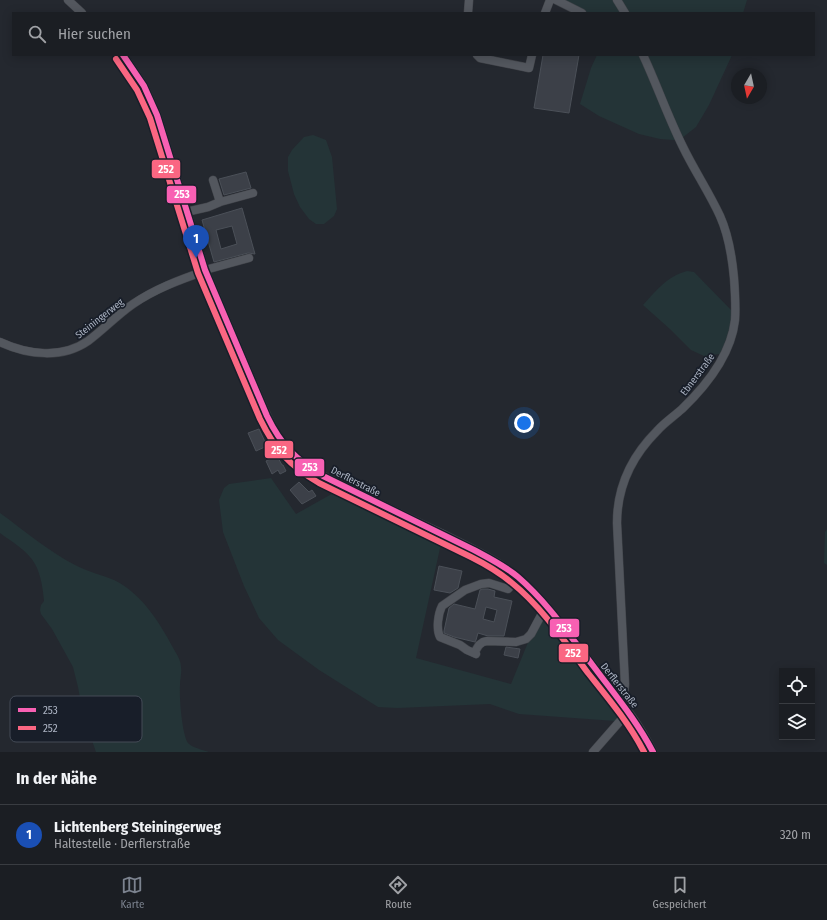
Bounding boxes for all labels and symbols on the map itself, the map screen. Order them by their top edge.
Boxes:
north arrow [731,68,767,104]
line badge: 252 [151,159,181,179]
text: 252 [157,163,174,176]
line badge: 253 [166,185,197,204]
text: 253 [173,188,190,201]
pin: 1 [183,225,209,258]
street label: Steiningerweg [73,296,126,341]
street label: Ebnerstraße [678,351,718,398]
your location [514,413,534,433]
line badge: 252 [264,440,294,459]
text: 252 [270,444,287,457]
line badge: 253 [294,458,325,477]
text: 253 [301,461,318,474]
street label: Derflerstraße [329,464,382,499]
line badge: 253 [549,618,580,638]
text: 253 [555,622,572,635]
line badge: 252 [558,643,589,663]
text: 252 [564,647,581,660]
street label: Derflerstraße [598,661,641,711]
legend [10,696,142,742]
text: 253 [43,704,58,717]
text: 252 [43,722,58,735]

